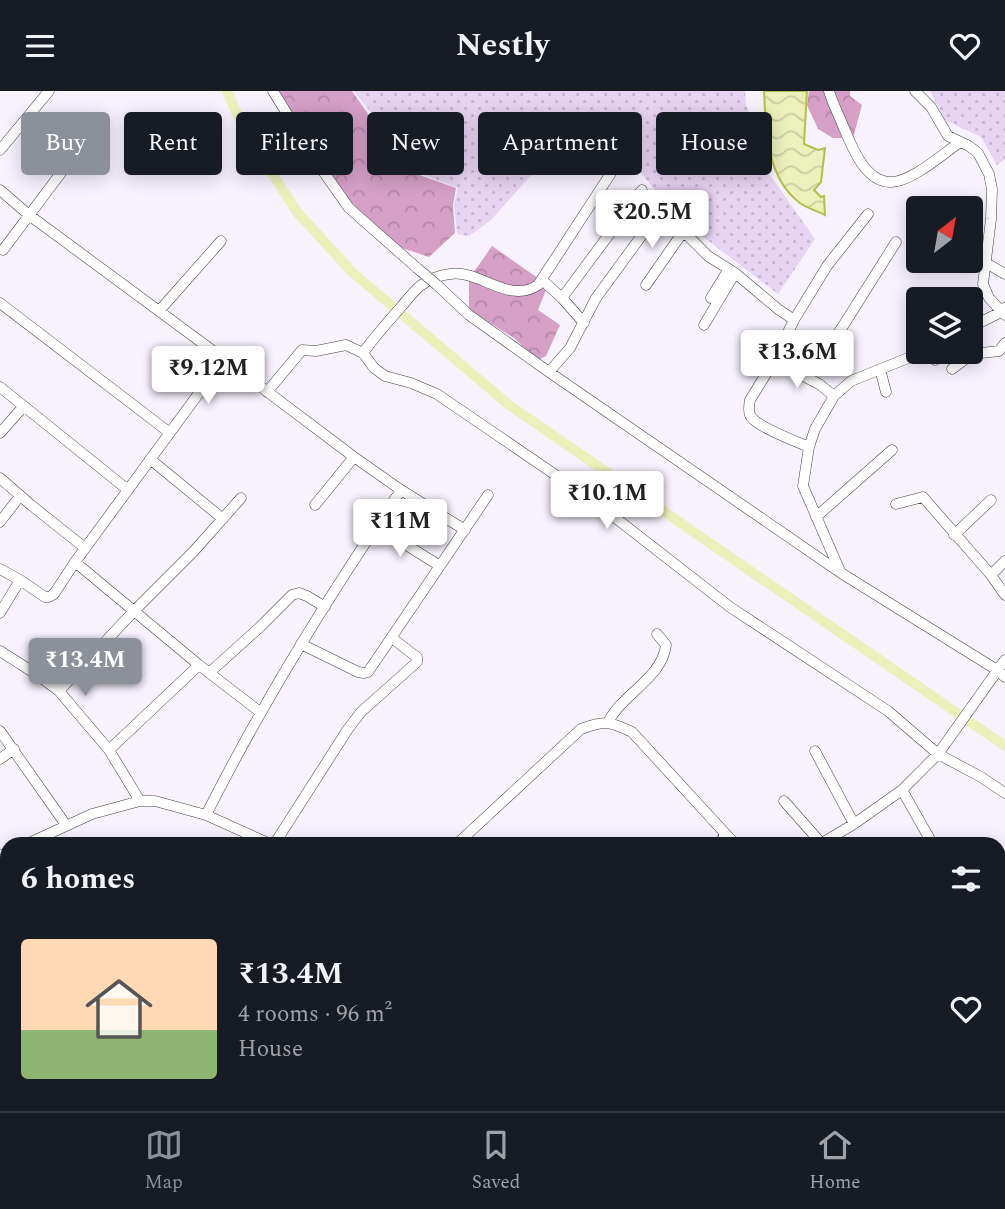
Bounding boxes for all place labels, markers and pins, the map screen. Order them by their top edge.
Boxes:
pin: ₹20.5M [595,191,709,250]
pin: ₹13.6M [740,331,854,390]
pin: ₹9.12M [151,347,265,406]
pin: ₹10.1M [550,471,664,531]
pin: ₹11M [359,499,441,559]
pin: ₹13.4M [28,639,142,698]

